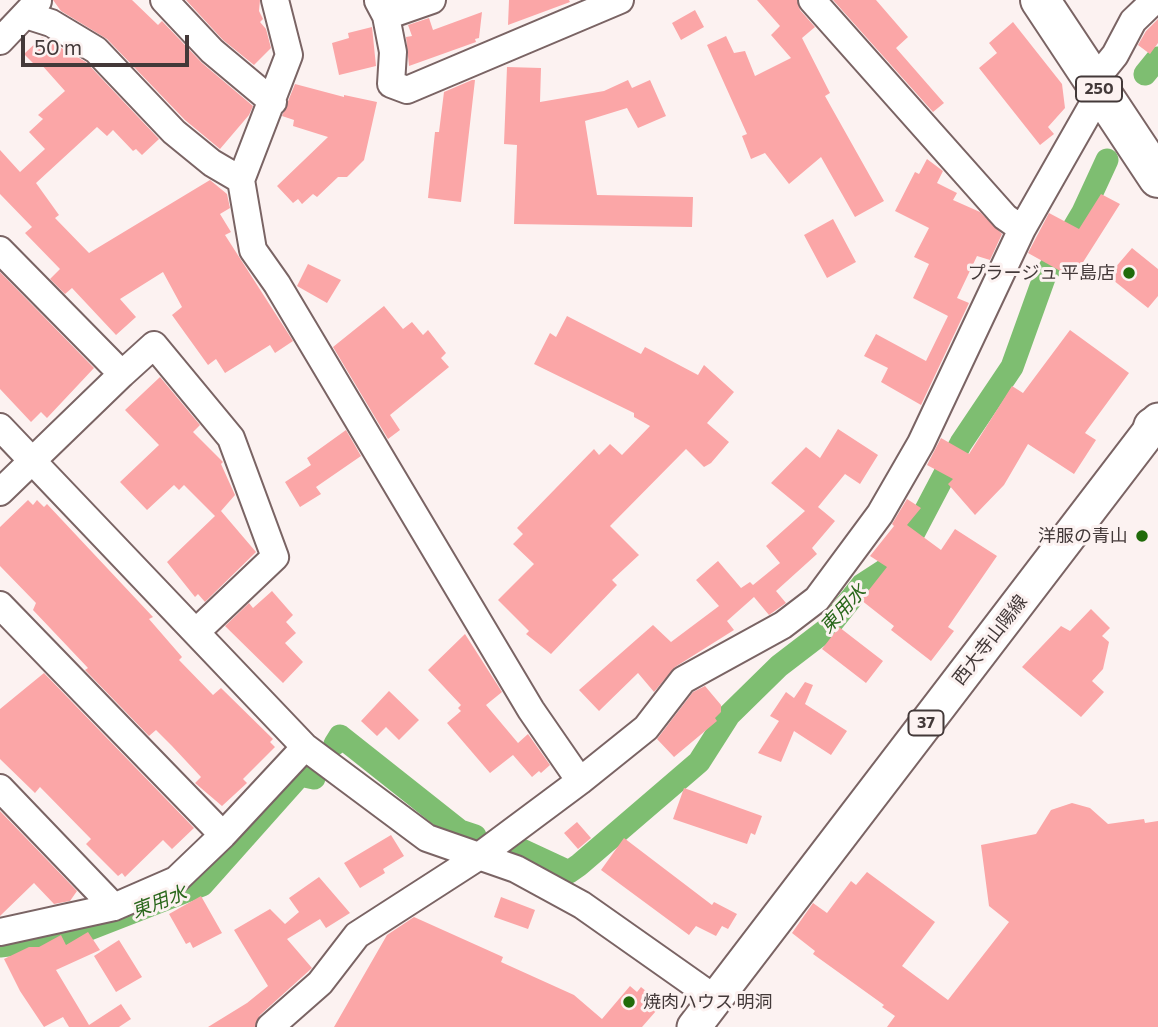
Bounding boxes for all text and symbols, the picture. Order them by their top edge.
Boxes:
scale bar [24,21,192,65]
text: 50 m [34,34,82,59]
road number: 250 [1076,76,1122,102]
place label: プラージュ 平島店 [968,262,1115,284]
marker: プラージュ 平島店 [1121,265,1137,281]
place label: 洋服の青山 [1038,525,1128,547]
marker: 洋服の青山 [1134,528,1150,544]
water label: 東用水 [815,580,871,638]
street label: 西大寺山陽線 [948,591,1032,689]
road number: 37 [908,710,944,736]
water label: 東用水 [128,881,190,923]
place label: 焼肉ハウス 明洞 [643,991,772,1013]
marker: 焼肉ハウス 明洞 [621,994,637,1010]

